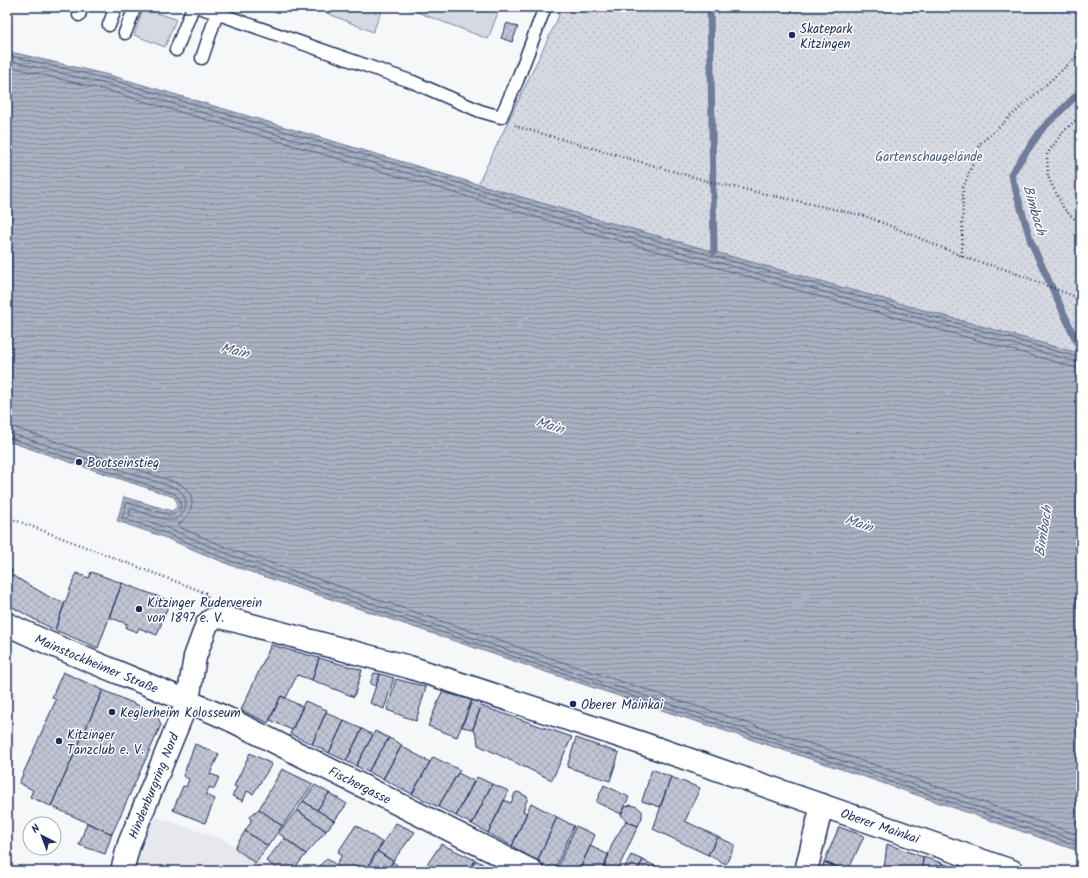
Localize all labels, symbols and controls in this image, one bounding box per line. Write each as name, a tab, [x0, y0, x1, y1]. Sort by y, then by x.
place label: Skatepark Kitzingen	[800, 19, 854, 55]
marker: Skatepark Kitzingen	[787, 30, 797, 40]
park label: Gartenschaugelände	[875, 147, 983, 168]
water label: Bimbach	[1016, 183, 1052, 239]
water label: Main	[218, 337, 253, 365]
water label: Main	[533, 411, 568, 441]
place label: Bootseinstieg	[87, 453, 159, 474]
marker: Bootseinstieg	[74, 457, 84, 467]
water label: Bimbach	[1029, 503, 1059, 558]
water label: Main	[842, 509, 877, 539]
place label: Kitzinger Ruderverein von 1897 e. V.	[147, 593, 262, 629]
marker: Kitzinger Ruderverein von 1897 e. V.	[134, 604, 144, 614]
street label: Mainstockheimer Straße	[31, 629, 161, 700]
place label: Oberer Mainkai	[581, 695, 664, 716]
marker: Oberer Mainkai	[568, 699, 578, 709]
place label: Keglerheim Kolosseum	[120, 703, 241, 724]
marker: Keglerheim Kolosseum	[107, 707, 117, 717]
place label: Kitzinger Tanzclub e. V.	[67, 725, 144, 761]
street label: Hindenburgring Nord	[123, 729, 186, 842]
marker: Kitzinger Tanzclub e. V.	[54, 736, 64, 746]
street label: Fischergasse	[324, 761, 394, 811]
street label: Oberer Mainkai	[837, 804, 923, 851]
north arrow	[22, 816, 62, 856]
text: N	[27, 820, 45, 838]

